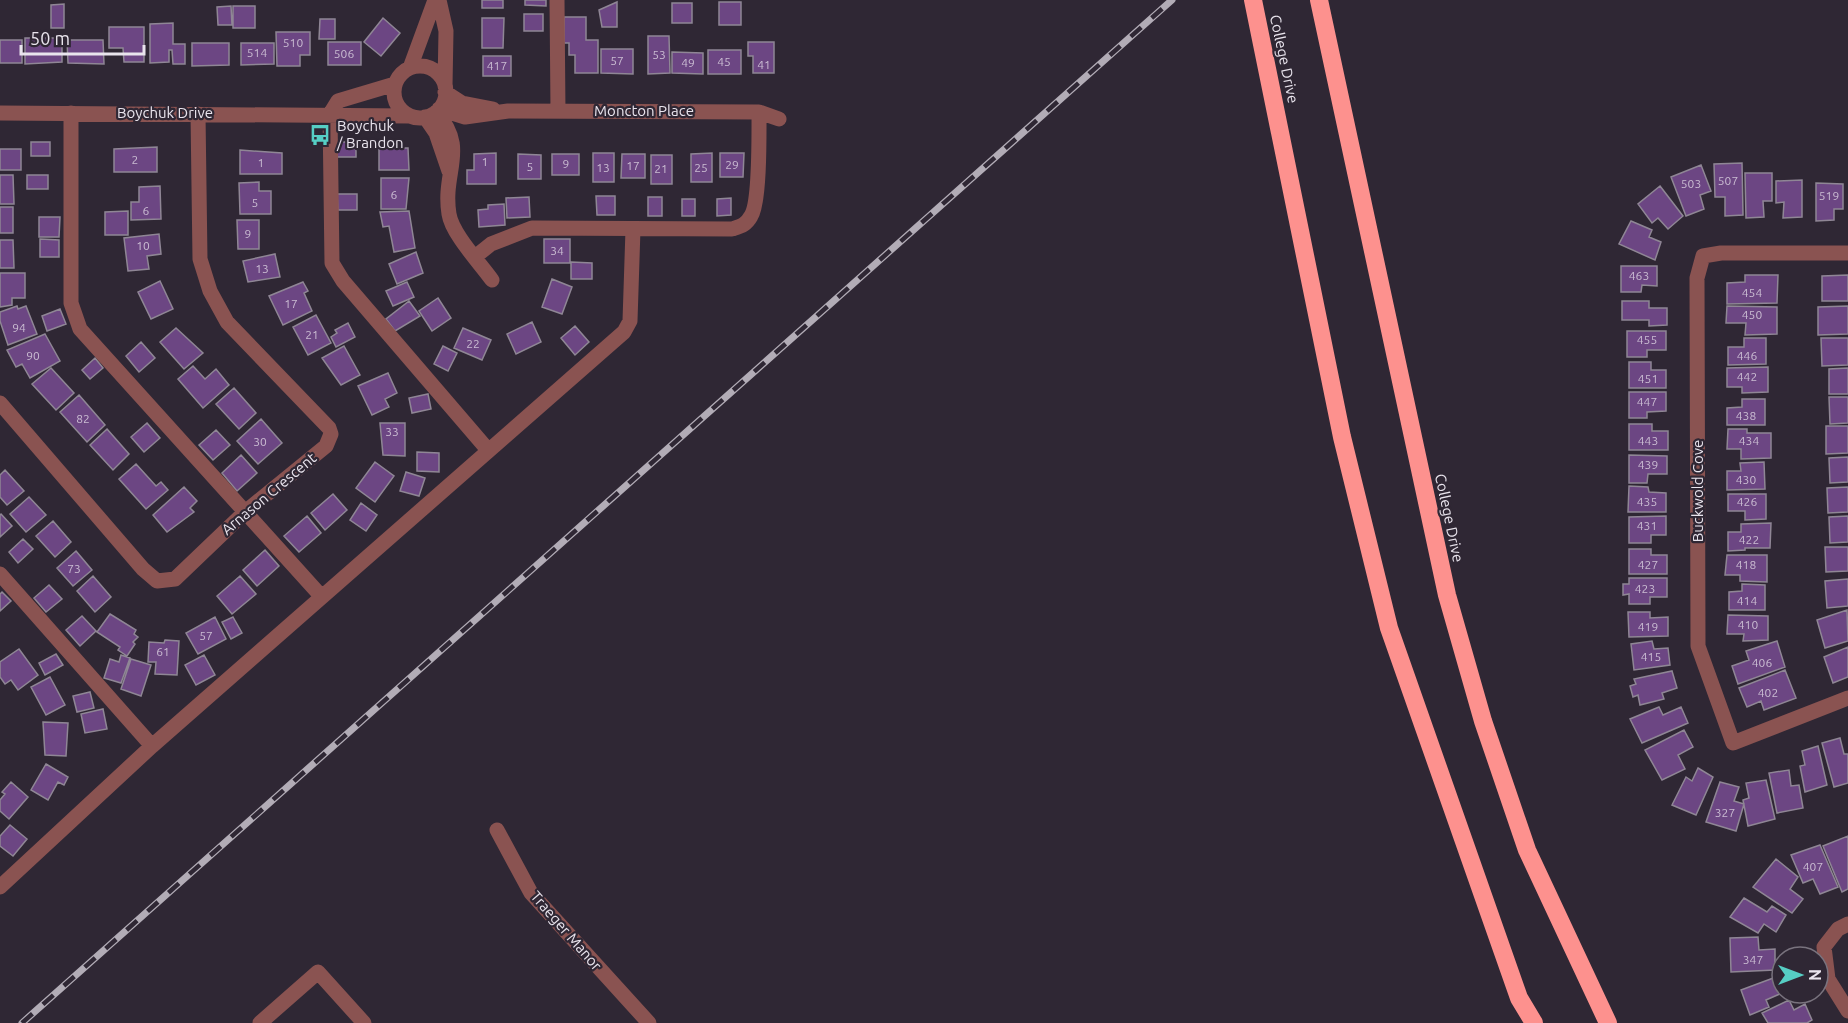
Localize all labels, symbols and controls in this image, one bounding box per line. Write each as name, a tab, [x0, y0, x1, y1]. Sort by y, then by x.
street label: College Drive	[1267, 13, 1302, 105]
scale bar	[21, 18, 144, 56]
text: 50 m	[30, 28, 70, 48]
house number: 510	[283, 36, 303, 49]
house number: 514	[247, 46, 267, 59]
house number: 506	[334, 47, 354, 60]
house number: 53	[652, 48, 666, 61]
house number: 57	[610, 54, 624, 67]
house number: 45	[717, 55, 731, 68]
house number: 49	[681, 56, 695, 69]
house number: 41	[757, 58, 771, 71]
house number: 417	[487, 59, 507, 72]
street label: Moncton Place	[594, 102, 694, 119]
street label: Boychuk Drive	[117, 104, 213, 121]
place label: Boychuk / Brandon	[336, 117, 404, 151]
bus stop icon: Boychuk / Brandon	[308, 123, 332, 147]
house number: 2	[132, 153, 138, 166]
house number: 1	[482, 155, 488, 168]
house number: 1	[258, 156, 264, 169]
house number: 9	[563, 157, 569, 170]
house number: 29	[725, 158, 739, 171]
house number: 17	[626, 159, 640, 172]
house number: 5	[527, 160, 533, 173]
house number: 13	[596, 161, 610, 174]
house number: 25	[694, 161, 708, 174]
house number: 21	[654, 162, 668, 175]
house number: 507	[1718, 174, 1738, 187]
house number: 503	[1681, 177, 1701, 190]
house number: 6	[391, 188, 398, 201]
house number: 519	[1819, 189, 1839, 202]
house number: 5	[252, 196, 258, 209]
house number: 6	[143, 204, 150, 217]
house number: 9	[245, 227, 251, 240]
house number: 10	[136, 239, 150, 252]
house number: 34	[550, 244, 564, 257]
house number: 13	[255, 262, 269, 275]
house number: 463	[1629, 269, 1649, 282]
house number: 454	[1742, 286, 1762, 299]
house number: 17	[284, 297, 298, 310]
house number: 450	[1742, 308, 1762, 321]
house number: 94	[12, 321, 26, 334]
house number: 21	[305, 328, 319, 341]
house number: 455	[1637, 333, 1657, 346]
house number: 22	[466, 337, 480, 350]
house number: 90	[26, 349, 40, 362]
house number: 446	[1737, 349, 1757, 362]
house number: 442	[1737, 370, 1757, 383]
house number: 451	[1638, 372, 1658, 385]
house number: 447	[1637, 395, 1657, 408]
house number: 438	[1736, 409, 1756, 422]
house number: 82	[76, 412, 90, 425]
house number: 33	[385, 425, 399, 438]
house number: 443	[1638, 434, 1658, 447]
house number: 434	[1739, 434, 1759, 447]
house number: 30	[253, 435, 267, 448]
street label: Buckwold Cove	[1689, 440, 1706, 542]
street label: Arnason Crescent	[218, 449, 320, 538]
house number: 439	[1638, 458, 1658, 471]
street label: College Drive	[1432, 472, 1467, 564]
house number: 430	[1736, 473, 1756, 486]
house number: 435	[1637, 495, 1657, 508]
house number: 426	[1737, 495, 1757, 508]
house number: 431	[1637, 519, 1657, 532]
house number: 422	[1739, 533, 1759, 546]
house number: 427	[1638, 558, 1658, 571]
house number: 418	[1736, 558, 1756, 571]
house number: 73	[67, 562, 81, 575]
house number: 423	[1635, 582, 1655, 595]
house number: 414	[1737, 594, 1757, 607]
house number: 410	[1738, 618, 1758, 631]
house number: 419	[1638, 620, 1658, 633]
house number: 57	[199, 629, 213, 642]
house number: 61	[156, 645, 170, 658]
house number: 415	[1641, 650, 1661, 663]
house number: 406	[1752, 656, 1772, 669]
house number: 402	[1758, 686, 1778, 699]
house number: 327	[1715, 806, 1735, 819]
house number: 407	[1803, 860, 1823, 873]
street label: Traeger Manor	[527, 888, 606, 974]
north arrow	[1770, 945, 1830, 1005]
house number: 347	[1743, 953, 1763, 966]
text: N	[1806, 969, 1824, 981]

